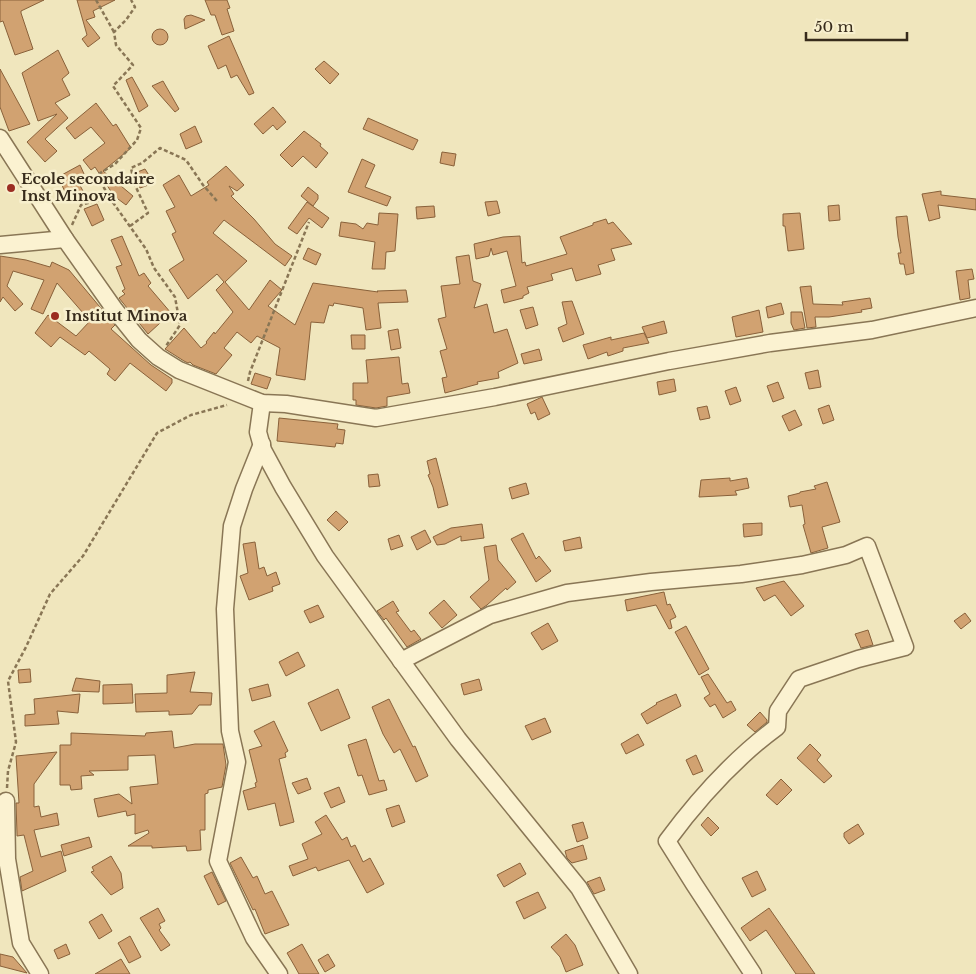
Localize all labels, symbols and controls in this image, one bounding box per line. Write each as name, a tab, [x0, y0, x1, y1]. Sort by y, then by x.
scale bar	[806, 10, 907, 42]
text: 50 m	[814, 17, 854, 36]
place label: Ecole secondaire Inst Minova	[21, 169, 155, 205]
marker: Ecole secondaire Inst Minova	[5, 182, 17, 194]
place label: Institut Minova	[65, 306, 188, 325]
marker: Institut Minova	[49, 310, 61, 322]

